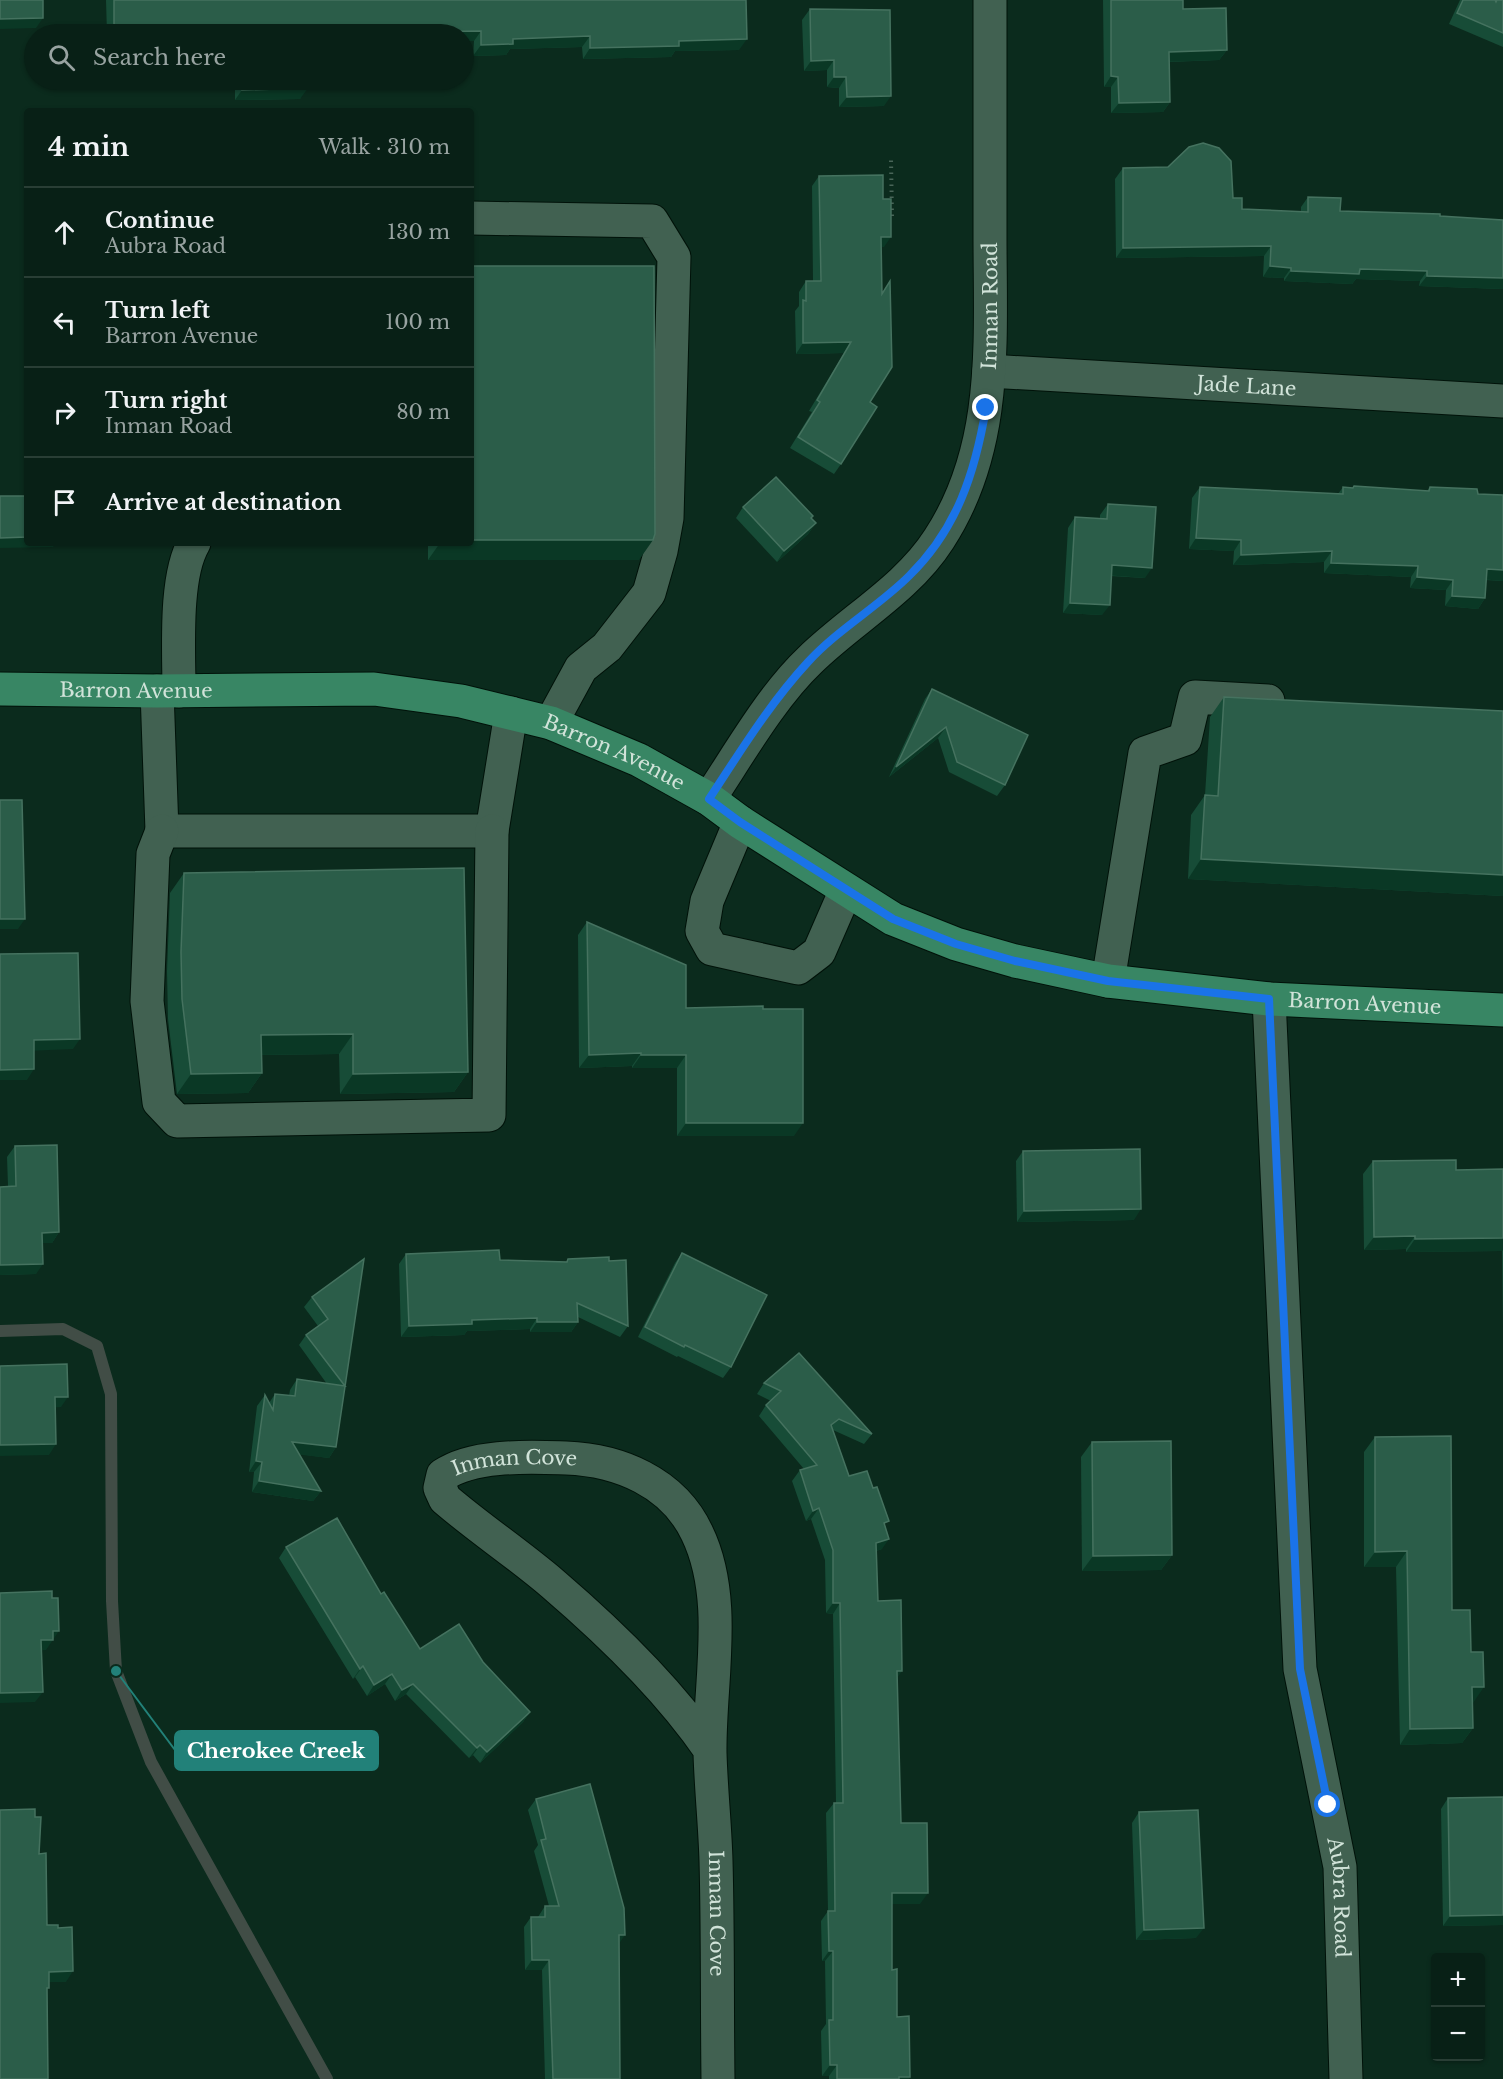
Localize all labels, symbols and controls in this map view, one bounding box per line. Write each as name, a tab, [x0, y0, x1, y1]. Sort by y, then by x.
search box	[24, 24, 474, 90]
icon: search	[45, 41, 78, 74]
text: Search here	[93, 44, 226, 71]
text: 4 min	[48, 131, 129, 163]
text: Walk · 310 m	[319, 135, 450, 159]
text: Continue	[105, 207, 214, 234]
icon: ahead	[48, 216, 81, 249]
text: 130 m	[387, 220, 450, 244]
text: Aubra Road	[105, 234, 226, 258]
street label: Inman Road	[977, 242, 1002, 370]
text: Turn left	[105, 297, 210, 324]
icon: left	[48, 306, 81, 339]
text: 100 m	[385, 310, 450, 334]
text: Barron Avenue	[105, 324, 258, 348]
street label: Jade Lane	[1193, 371, 1297, 401]
text: Turn right	[105, 387, 227, 414]
route end	[972, 394, 998, 420]
icon: right	[48, 396, 81, 429]
text: 80 m	[396, 400, 450, 424]
text: Inman Road	[105, 414, 232, 438]
icon: arrive	[48, 486, 81, 519]
text: Arrive at destination	[105, 489, 342, 516]
street label: Barron Avenue	[59, 678, 213, 703]
street label: Barron Avenue	[540, 709, 689, 795]
street label: Barron Avenue	[1288, 988, 1442, 1019]
street label: Inman Cove	[448, 1445, 578, 1481]
callout: Cherokee Creek	[175, 1731, 378, 1770]
text: Cherokee Creek	[187, 1738, 366, 1764]
route start	[1314, 1791, 1340, 1817]
street label: Aubra Road	[1322, 1834, 1355, 1958]
street label: Inman Cove	[704, 1850, 729, 1977]
map controls	[1431, 1953, 1485, 2061]
button: +	[1431, 1953, 1485, 2007]
button: −	[1431, 2007, 1485, 2061]

